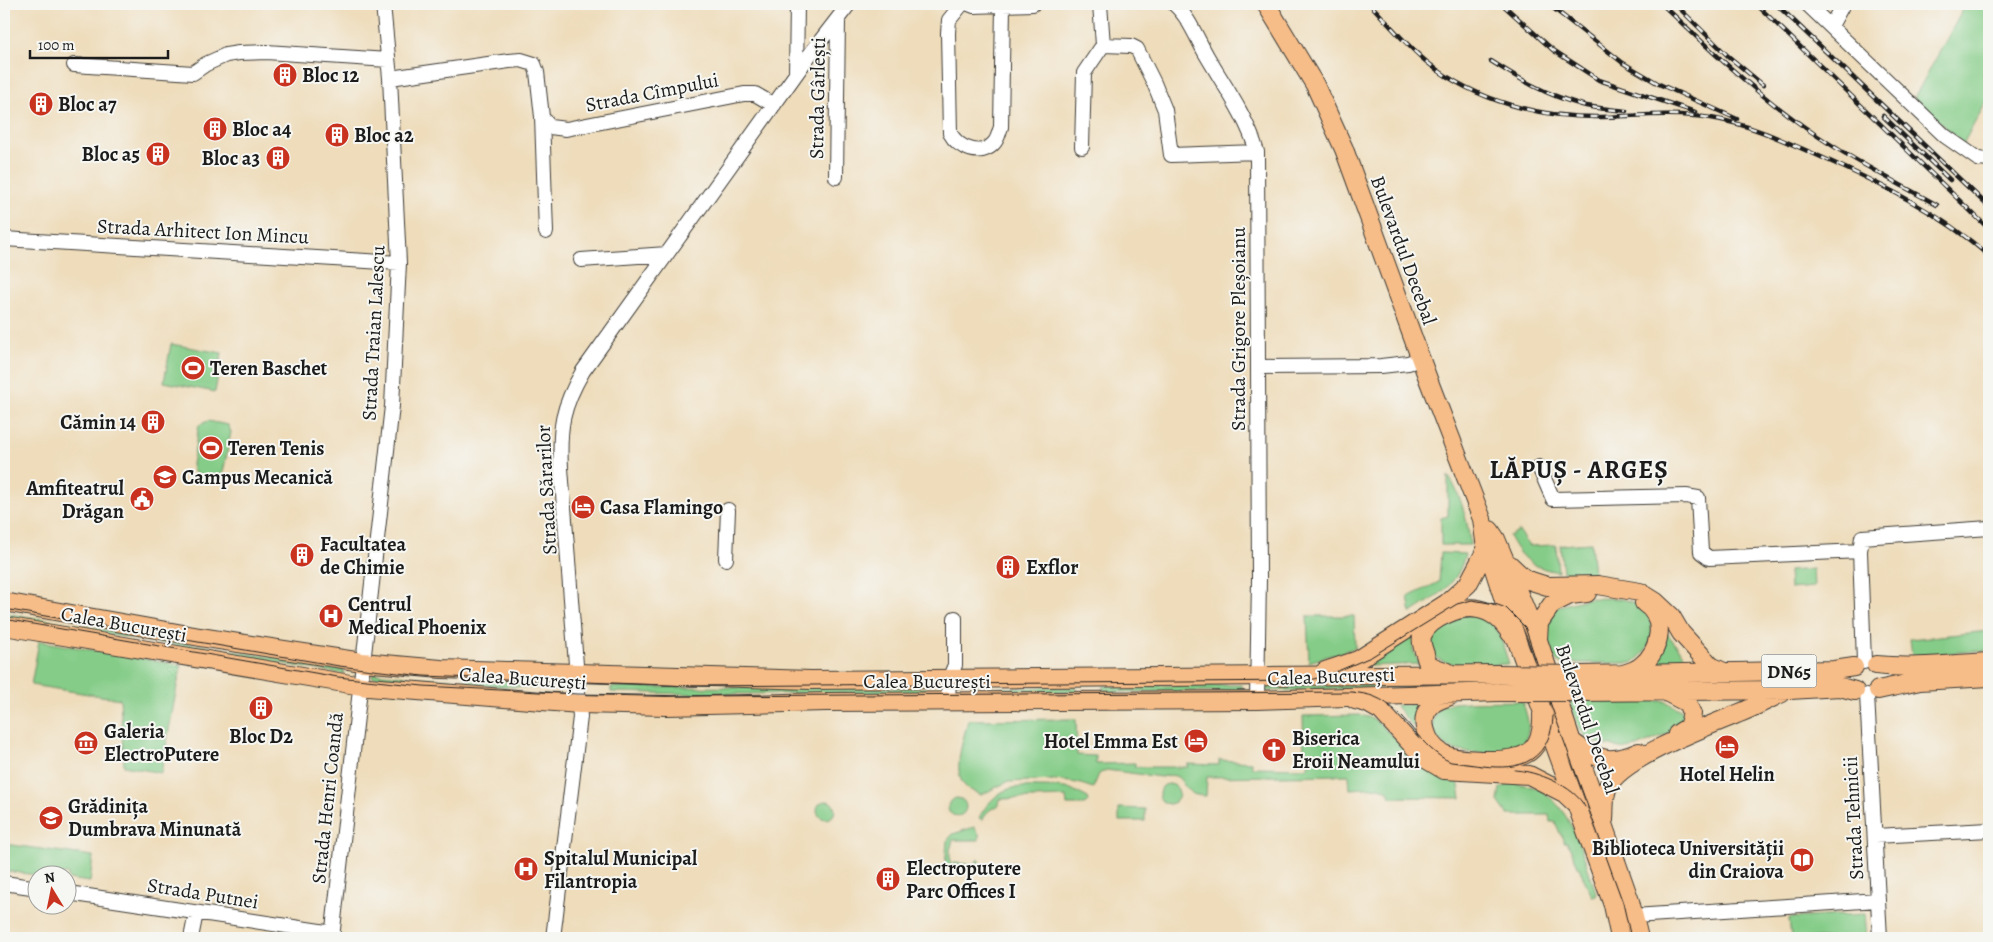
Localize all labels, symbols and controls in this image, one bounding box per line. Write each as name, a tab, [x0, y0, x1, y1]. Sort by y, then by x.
scale bar	[30, 28, 168, 60]
text: 100 m	[38, 35, 75, 55]
street label: Strada Gârlești	[803, 37, 832, 159]
building icon: Bloc 12	[272, 62, 298, 88]
place label: Bloc 12	[302, 62, 359, 89]
street label: Strada Cîmpului	[583, 66, 721, 119]
building icon: Bloc a7	[28, 91, 54, 117]
place label: Bloc a7	[58, 91, 117, 118]
building icon: Bloc a4	[202, 116, 228, 142]
place label: Bloc a4	[232, 116, 292, 143]
building icon: Bloc a2	[324, 122, 350, 148]
place label: Bloc a2	[354, 122, 414, 149]
place label: Bloc a5	[82, 141, 140, 168]
building icon: Bloc a5	[145, 141, 171, 167]
place label: Bloc a3	[202, 145, 260, 172]
building icon: Bloc a3	[265, 145, 291, 171]
street label: Bulevardul Decebal	[1364, 172, 1443, 329]
street label: Strada Arhitect Ion Mincu	[96, 212, 310, 251]
street label: Strada Grigore Pleșoianu	[1225, 227, 1252, 431]
street label: Strada Traian Lalescu	[355, 244, 392, 421]
sports icon: Teren Baschet	[180, 355, 206, 381]
place label: Teren Baschet	[210, 355, 328, 382]
place label: Cămin 14	[60, 409, 137, 436]
building icon: Cămin 14	[140, 409, 166, 435]
street label: Strada Sărarilor	[530, 424, 563, 556]
sports icon: Teren Tenis	[198, 435, 224, 461]
place label: Teren Tenis	[228, 435, 325, 462]
district label: LĂPUȘ - ARGEȘ	[1489, 453, 1669, 487]
school or university icon: Campus Mecanică	[152, 464, 178, 490]
place label: Campus Mecanică	[182, 464, 333, 491]
place label: Amfiteatrul Drăgan	[25, 475, 125, 525]
public building icon: Amfiteatrul Drăgan	[129, 486, 155, 512]
hotel icon: Casa Flamingo	[570, 494, 596, 520]
place label: Casa Flamingo	[600, 494, 723, 521]
place label: Facultatea de Chimie	[320, 531, 406, 581]
building icon: Facultatea de Chimie	[289, 542, 315, 568]
building icon: Exflor	[995, 554, 1021, 580]
place label: Exflor	[1026, 554, 1078, 581]
place label: Centrul Medical Phoenix	[348, 591, 486, 641]
street label: Calea București	[59, 600, 189, 649]
hospital icon: Centrul Medical Phoenix	[318, 603, 344, 629]
street label: Bulevardul Decebal	[1549, 641, 1626, 798]
road number: DN65	[1762, 654, 1816, 688]
street label: Calea București	[458, 661, 588, 696]
street label: Calea București	[1267, 661, 1395, 692]
street label: Calea București	[863, 668, 991, 695]
building icon: Bloc D2	[248, 695, 274, 721]
street label: Strada Henri Coandă	[305, 710, 350, 885]
place label: Galeria ElectroPutere	[104, 718, 219, 768]
place label: Bloc D2	[229, 723, 293, 750]
place label: Biserica Eroii Neamului	[1292, 725, 1420, 775]
place label: Hotel Emma Est	[1044, 728, 1178, 755]
hotel icon: Hotel Emma Est	[1183, 728, 1209, 754]
museum icon: Galeria ElectroPutere	[73, 730, 99, 756]
hotel icon: Hotel Helin	[1714, 734, 1740, 760]
church icon: Biserica Eroii Neamului	[1261, 737, 1287, 763]
street label: Strada Tehnicii	[1837, 755, 1870, 880]
place label: Hotel Helin	[1679, 761, 1775, 788]
place label: Grădinița Dumbrava Minunată	[68, 793, 242, 843]
school or university icon: Grădinița Dumbrava Minunată	[38, 805, 64, 831]
place label: Biblioteca Universității din Craiova	[1592, 835, 1784, 885]
place label: Spitalul Municipal Filantropia	[544, 845, 698, 895]
library icon: Biblioteca Universității din Craiova	[1789, 847, 1815, 873]
place label: Electroputere Parc Offices I	[906, 855, 1021, 905]
hospital icon: Spitalul Municipal Filantropia	[513, 856, 539, 882]
north arrow	[28, 864, 78, 914]
building icon: Electroputere Parc Offices I	[875, 866, 901, 892]
text: N	[43, 867, 57, 888]
street label: Strada Putnei	[145, 871, 260, 916]

